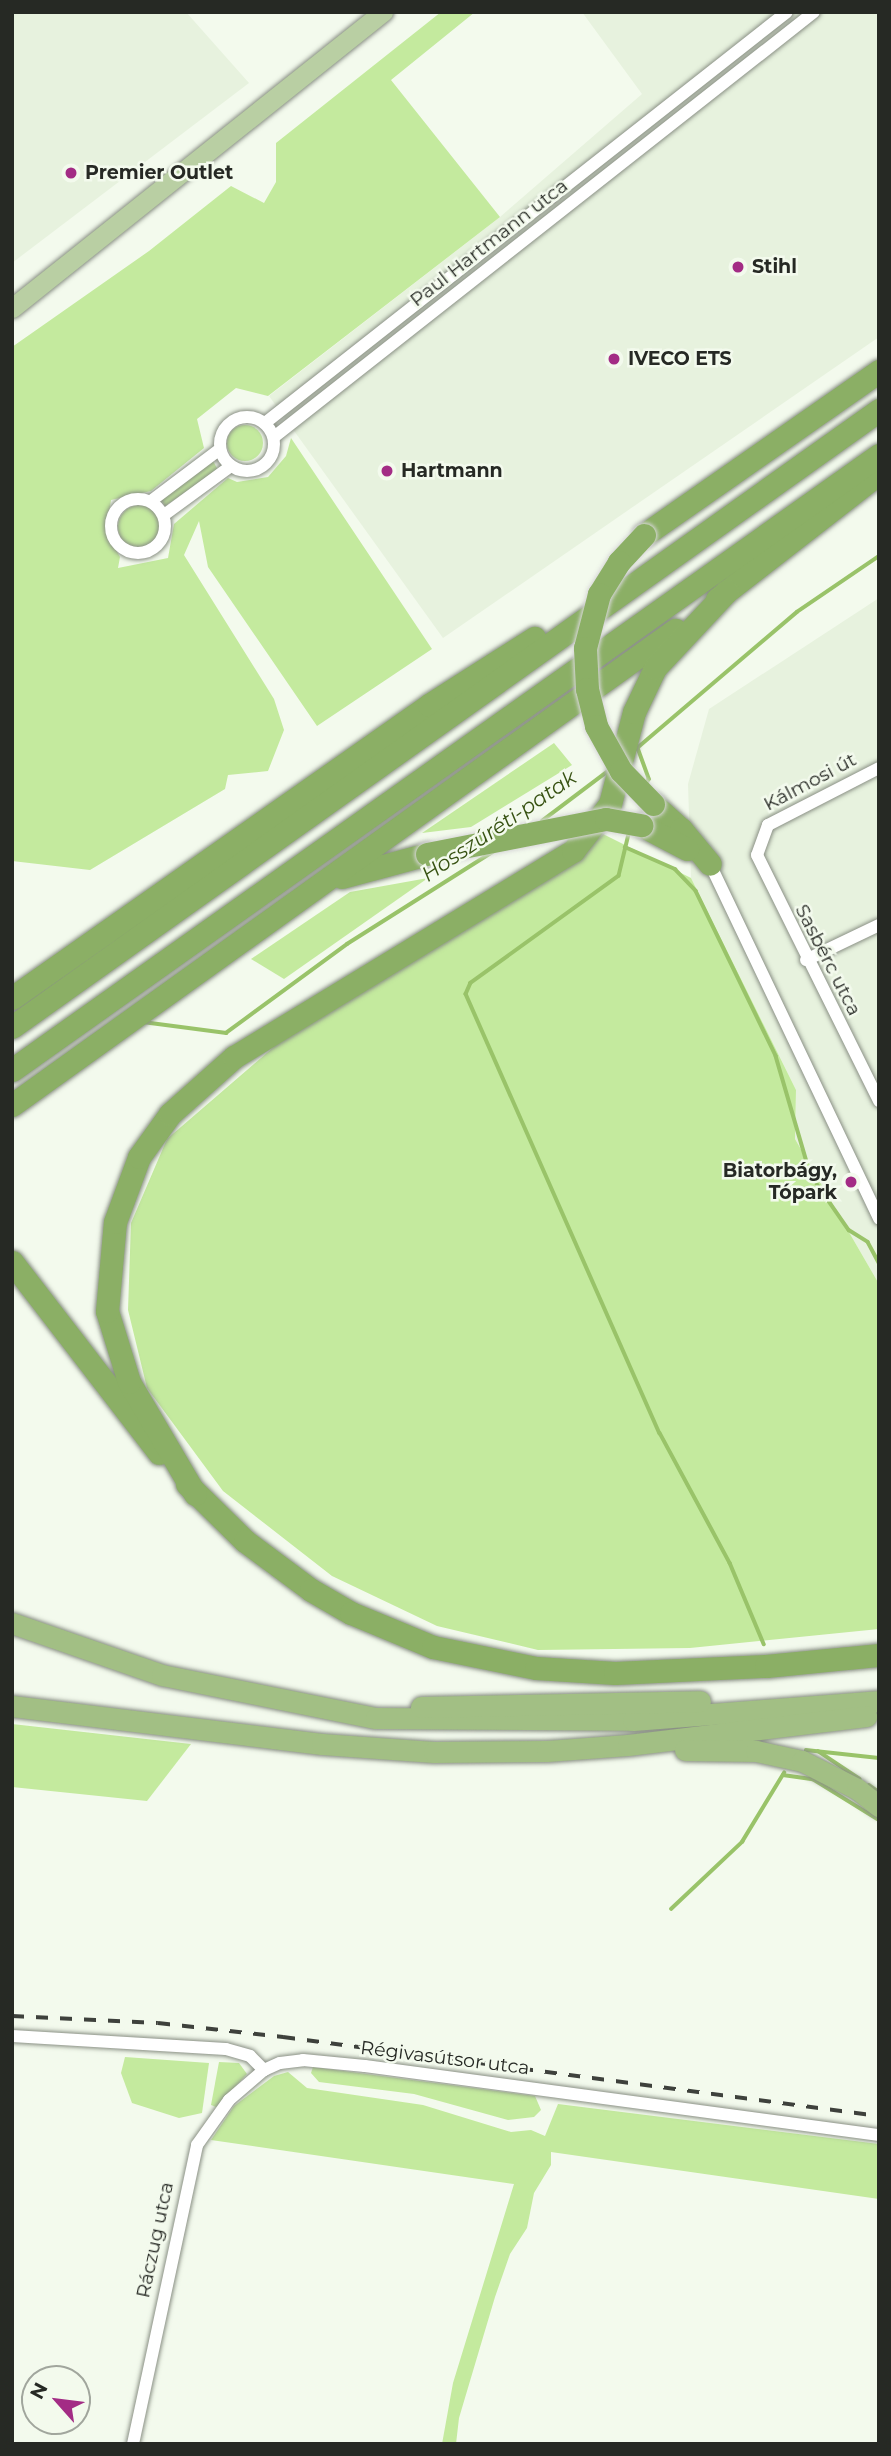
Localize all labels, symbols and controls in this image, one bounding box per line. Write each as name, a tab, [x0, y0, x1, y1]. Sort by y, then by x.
place label: Premier Outlet	[85, 162, 233, 184]
marker: Premier Outlet	[63, 165, 79, 181]
street label: Paul Hartmann utca	[406, 174, 572, 312]
place label: Stihl	[752, 256, 797, 278]
marker: Stihl	[730, 259, 746, 275]
place label: IVECO ETS	[628, 348, 732, 370]
marker: IVECO ETS	[606, 351, 622, 367]
place label: Hartmann	[401, 460, 503, 482]
marker: Hartmann	[379, 463, 395, 479]
street label: Kálmosi út	[760, 748, 860, 816]
water label: Hosszúréti-patak	[417, 765, 581, 887]
street label: Sasbérc utca	[790, 901, 866, 1019]
place label: Biatorbágy, Tópark	[723, 1160, 837, 1204]
marker: Biatorbágy, Tópark	[843, 1174, 859, 1190]
street label: Régivasútsor utca	[359, 2036, 531, 2080]
street label: Ráczug utca	[132, 2180, 178, 2300]
north arrow	[21, 2365, 91, 2435]
text: N	[25, 2379, 53, 2403]

